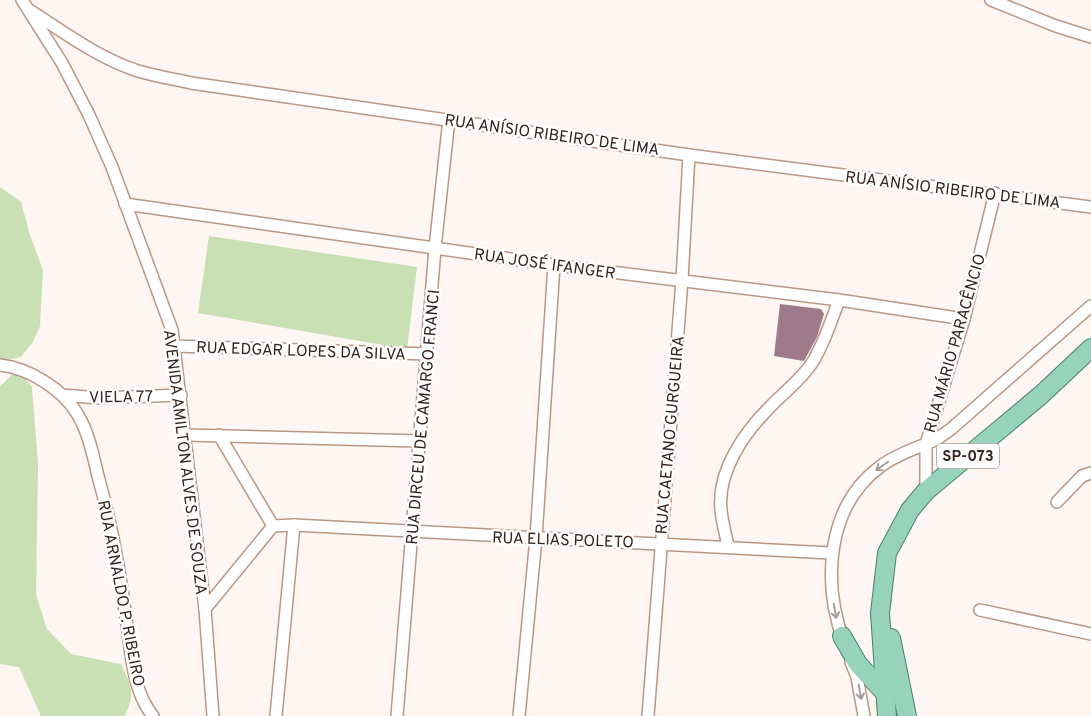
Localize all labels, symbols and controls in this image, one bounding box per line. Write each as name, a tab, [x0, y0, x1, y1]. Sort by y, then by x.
street label: RUA ANÍSIO RIBEIRO DE LIMA	[443, 109, 661, 161]
street label: RUA ANÍSIO RIBEIRO DE LIMA	[844, 166, 1062, 214]
street label: RUA JOSÉ IFANGER	[473, 243, 617, 285]
street label: RUA MÁRIO PARACÊNCIO	[919, 251, 991, 435]
street label: RUA DIRCEU DE CAMARGO FRANCI	[403, 289, 445, 545]
street label: AVENIDA AMILTON ALVES DE SOUZA	[158, 328, 210, 596]
street label: RUA CAETANO GURGUEIRA	[652, 335, 690, 535]
street label: RUA EDGAR LOPES DA SILVA	[196, 338, 406, 366]
street label: VIELA 77	[89, 387, 153, 409]
road number: SP-073	[937, 444, 999, 468]
one-way arrow	[876, 461, 890, 471]
street label: RUA ARNALDO P. RIBEIRO	[92, 499, 148, 688]
street label: RUA ELIAS POLETO	[492, 529, 634, 553]
one-way arrow	[831, 603, 841, 619]
one-way arrow	[856, 684, 865, 700]

